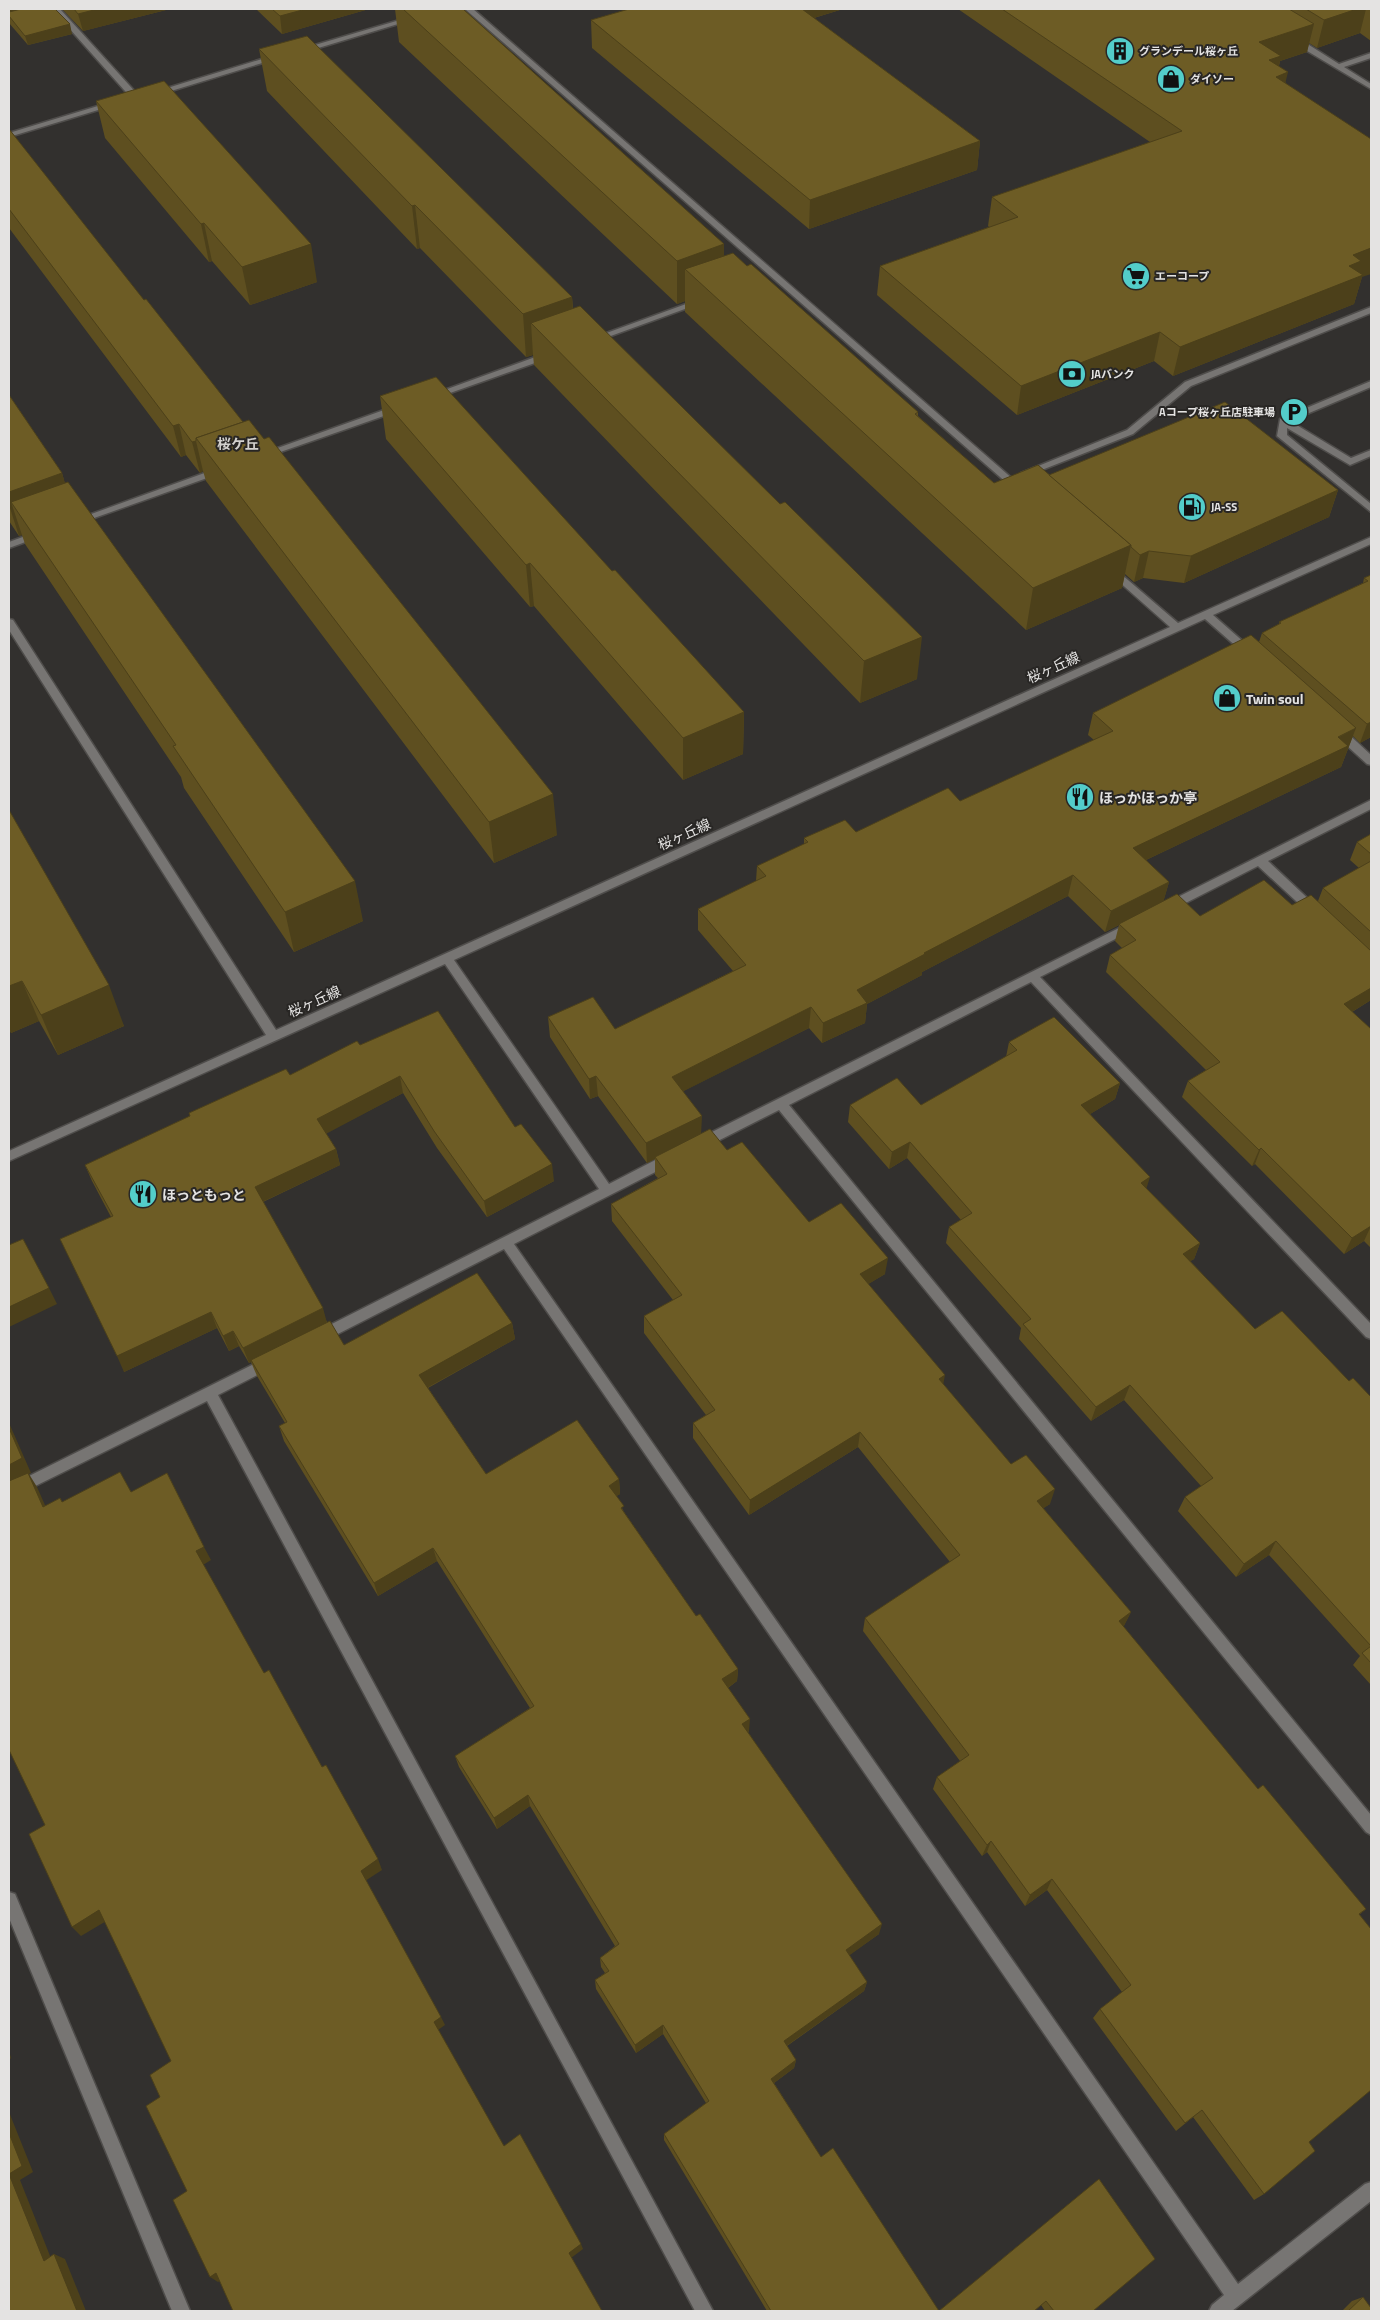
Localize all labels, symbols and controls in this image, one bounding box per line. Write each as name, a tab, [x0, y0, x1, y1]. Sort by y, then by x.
building icon: グランデール桜ヶ丘	[1105, 36, 1135, 66]
place label: グランデール桜ヶ丘	[1139, 43, 1238, 59]
shop icon: ダイソー	[1156, 64, 1186, 94]
place label: ダイソー	[1190, 71, 1234, 87]
supermarket icon: エーコープ	[1121, 261, 1151, 291]
place label: エーコープ	[1155, 268, 1209, 284]
bank icon: JAバンク	[1057, 359, 1087, 389]
place label: JAバンク	[1091, 366, 1135, 382]
parking icon: Aコープ桜ヶ丘店駐車場	[1279, 397, 1309, 427]
place label: Aコープ桜ヶ丘店駐車場	[1159, 404, 1275, 420]
district label: 桜ケ丘	[217, 433, 259, 454]
fuel station icon: JA-SS	[1177, 492, 1207, 522]
place label: JA-SS	[1211, 499, 1237, 515]
street label: 桜ヶ丘線	[1023, 646, 1083, 688]
shop icon: Twin soul	[1212, 683, 1242, 713]
place label: Twin soul	[1246, 688, 1303, 709]
restaurant icon: ほっかほっか亭	[1065, 782, 1095, 812]
place label: ほっかほっか亭	[1099, 787, 1197, 808]
street label: 桜ヶ丘線	[654, 813, 714, 855]
street label: 桜ヶ丘線	[284, 980, 344, 1022]
restaurant icon: ほっともっと	[128, 1179, 158, 1209]
place label: ほっともっと	[162, 1184, 246, 1205]

